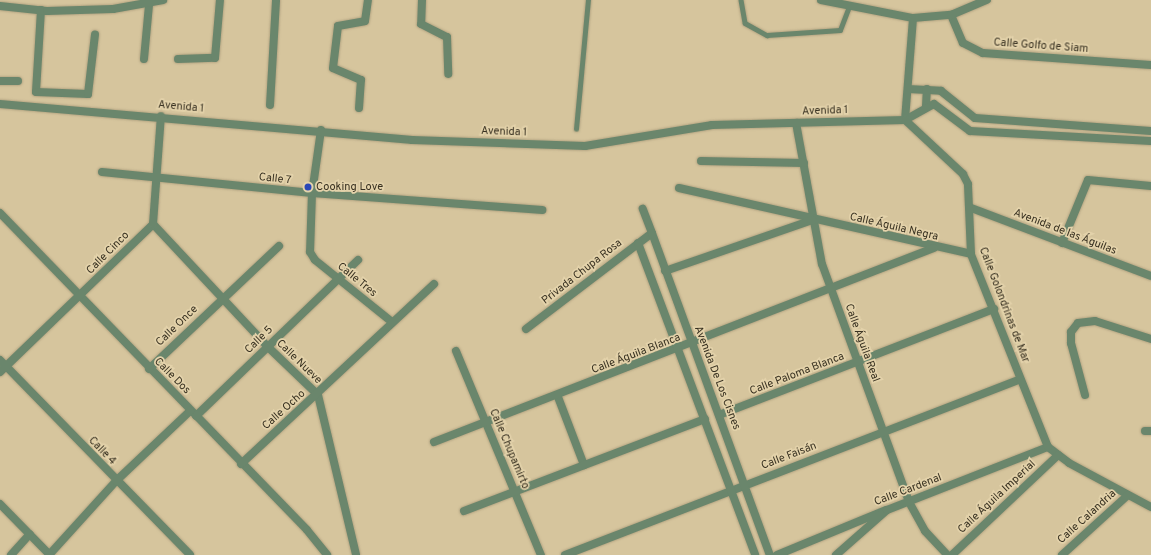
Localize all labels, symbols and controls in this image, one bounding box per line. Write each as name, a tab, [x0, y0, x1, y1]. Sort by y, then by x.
street label: Calle Golfo de Siam	[993, 36, 1089, 56]
street label: Avenida 1	[157, 98, 205, 116]
street label: Avenida 1	[802, 104, 848, 118]
street label: Avenida 1	[481, 125, 527, 139]
street label: Calle 7	[258, 171, 292, 187]
place label: Cooking Love	[316, 180, 383, 194]
marker: Cooking Love	[303, 182, 313, 192]
street label: Avenida de las Águilas	[1012, 206, 1118, 258]
street label: Calle Águila Negra	[848, 210, 940, 244]
street label: Calle Cinco	[84, 229, 132, 277]
street label: Privada Chupa Rosa	[539, 237, 625, 307]
street label: Calle Golondrinas de Mar	[976, 245, 1032, 365]
street label: Calle Tres	[334, 260, 380, 300]
street label: Calle Águila Real	[842, 302, 882, 384]
street label: Calle Once	[153, 303, 201, 349]
street label: Calle 5	[242, 323, 276, 357]
street label: Avenida De Los Cisnes	[691, 324, 743, 432]
street label: Calle Águila Blanca	[590, 331, 682, 377]
street label: Calle Nueve	[273, 337, 325, 387]
street label: Calle Paloma Blanca	[748, 350, 846, 398]
street label: Calle Dos	[151, 355, 193, 397]
street label: Calle Ocho	[260, 387, 308, 433]
street label: Calle Chupamirto	[486, 407, 532, 491]
street label: Calle 4	[85, 434, 119, 468]
street label: Calle Faisán	[759, 439, 819, 473]
street label: Calle Águila Imperial	[955, 458, 1039, 536]
street label: Calle Cardenal	[872, 471, 944, 509]
street label: Calle Calandria	[1055, 487, 1119, 547]

